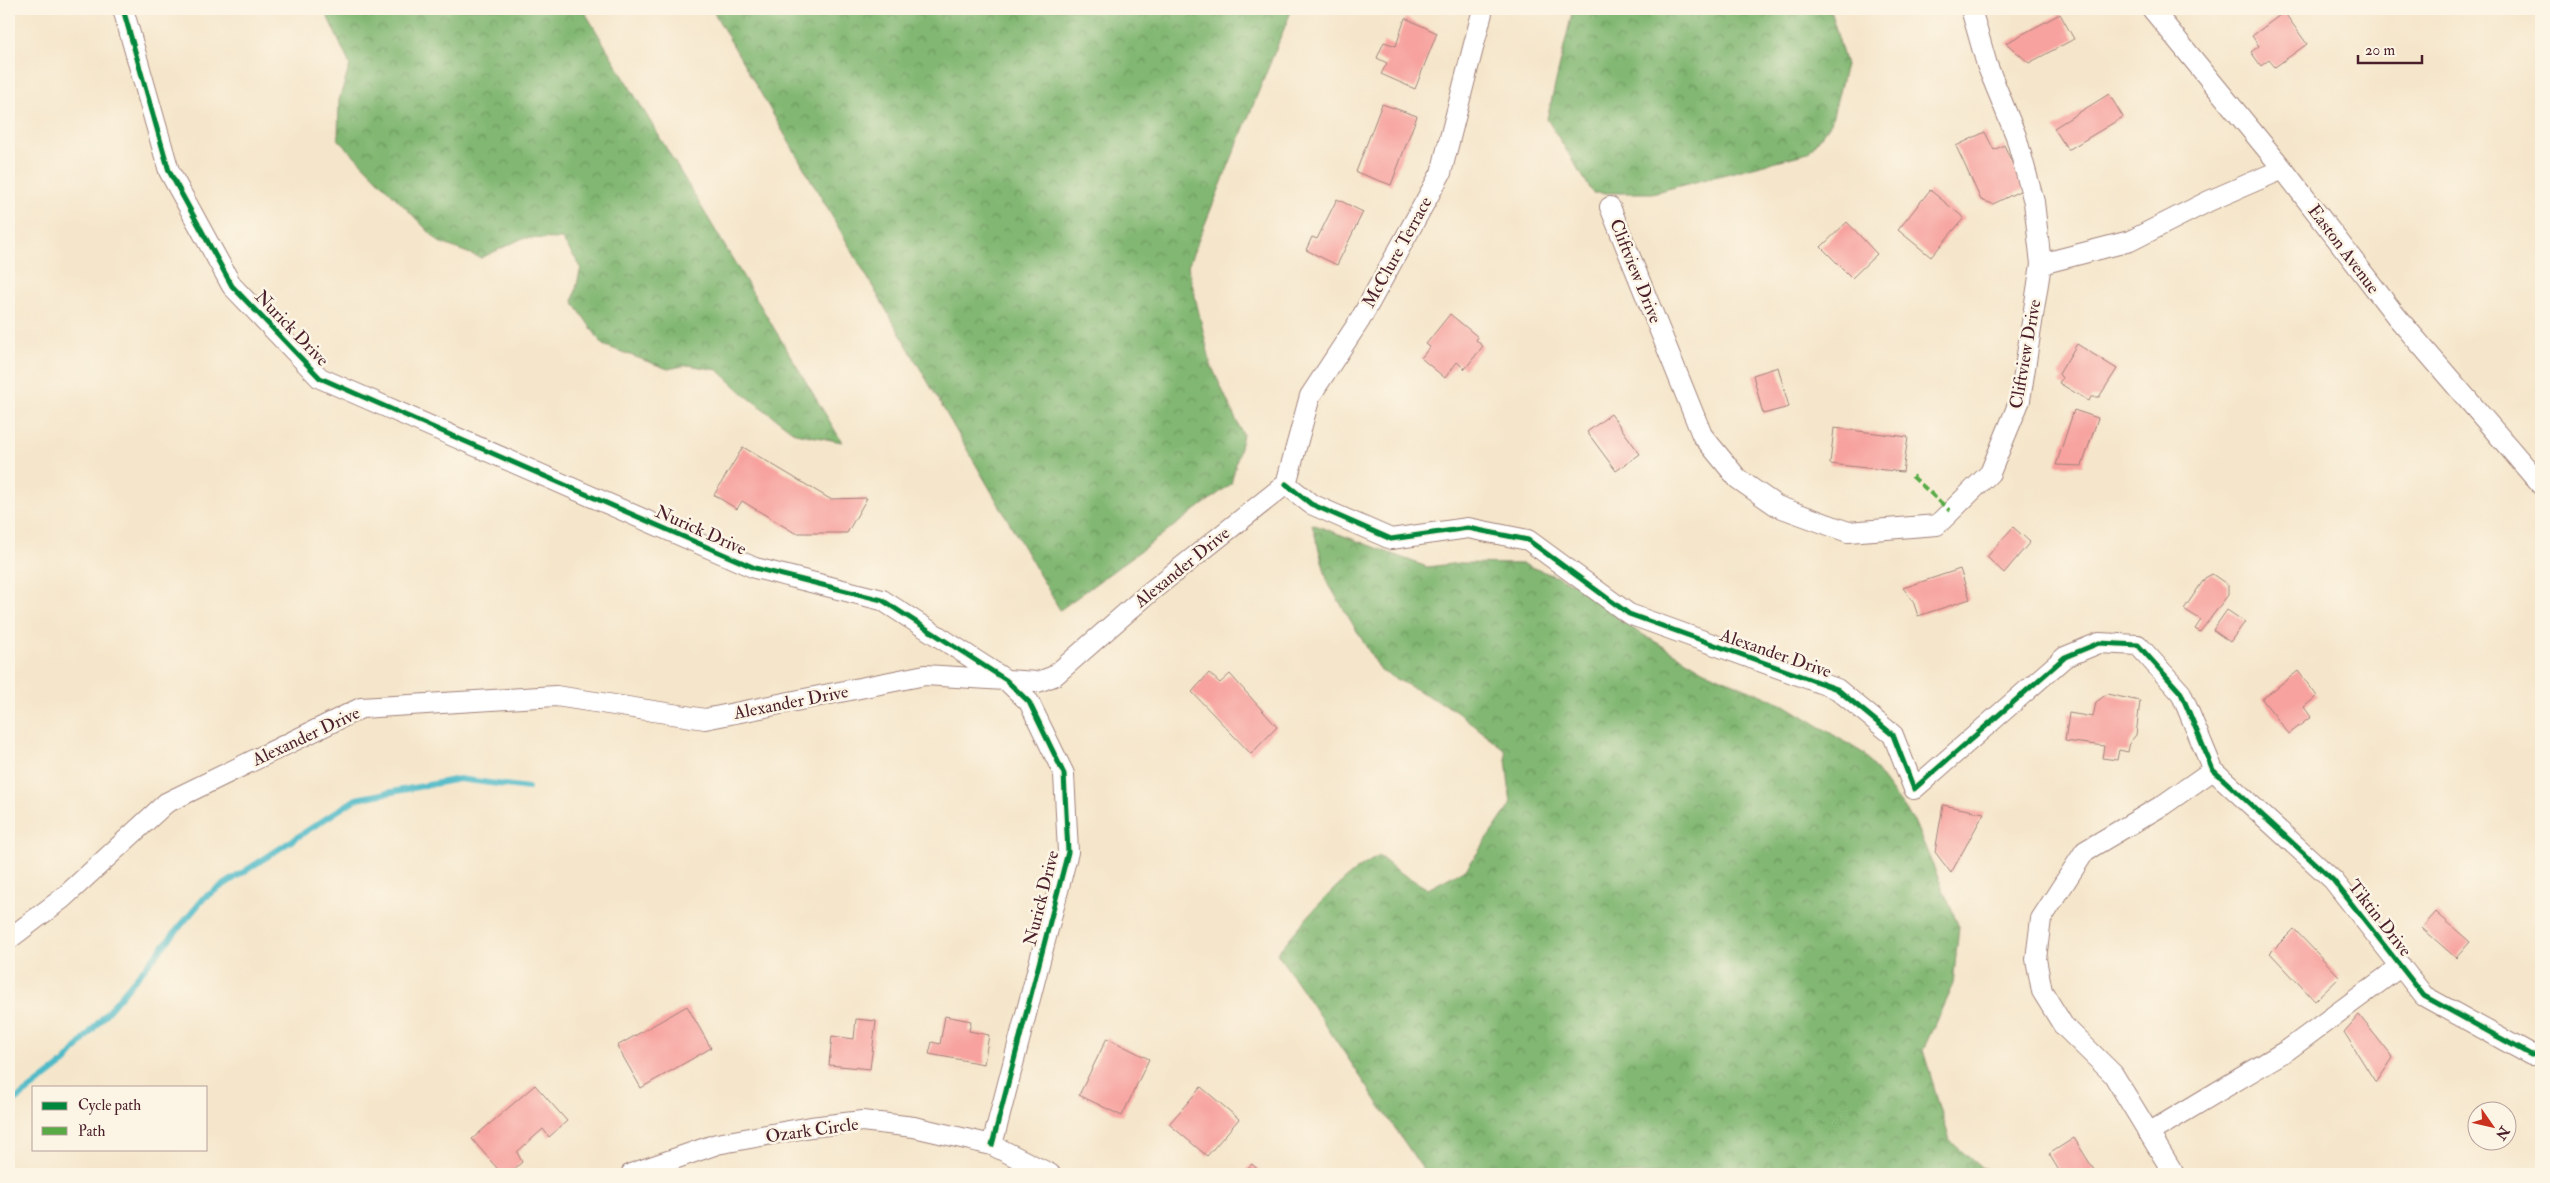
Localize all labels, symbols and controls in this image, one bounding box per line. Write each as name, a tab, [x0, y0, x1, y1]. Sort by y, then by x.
scale bar	[2358, 32, 2421, 64]
text: 20 m	[2365, 41, 2395, 60]
street label: McClure Terrace	[1357, 192, 1438, 312]
street label: Easton Avenue	[2302, 200, 2385, 299]
street label: Cliftview Drive	[1604, 216, 1667, 327]
street label: Nurick Drive	[250, 285, 334, 372]
street label: Cliftview Drive	[2005, 297, 2046, 410]
street label: Nurick Drive	[652, 500, 750, 561]
street label: Alexander Drive	[1129, 522, 1235, 614]
street label: Alexander Drive	[1716, 623, 1835, 683]
street label: Alexander Drive	[731, 680, 851, 725]
street label: Alexander Drive	[248, 701, 364, 772]
street label: Nurick Drive	[1019, 848, 1065, 948]
street label: Tiktin Drive	[2342, 875, 2417, 962]
legend	[32, 1086, 208, 1150]
text: Cycle path	[78, 1096, 141, 1116]
north arrow	[2468, 1100, 2518, 1150]
street label: Ozark Circle	[764, 1113, 860, 1148]
text: Path	[78, 1122, 105, 1141]
text: N	[2492, 1122, 2513, 1143]

